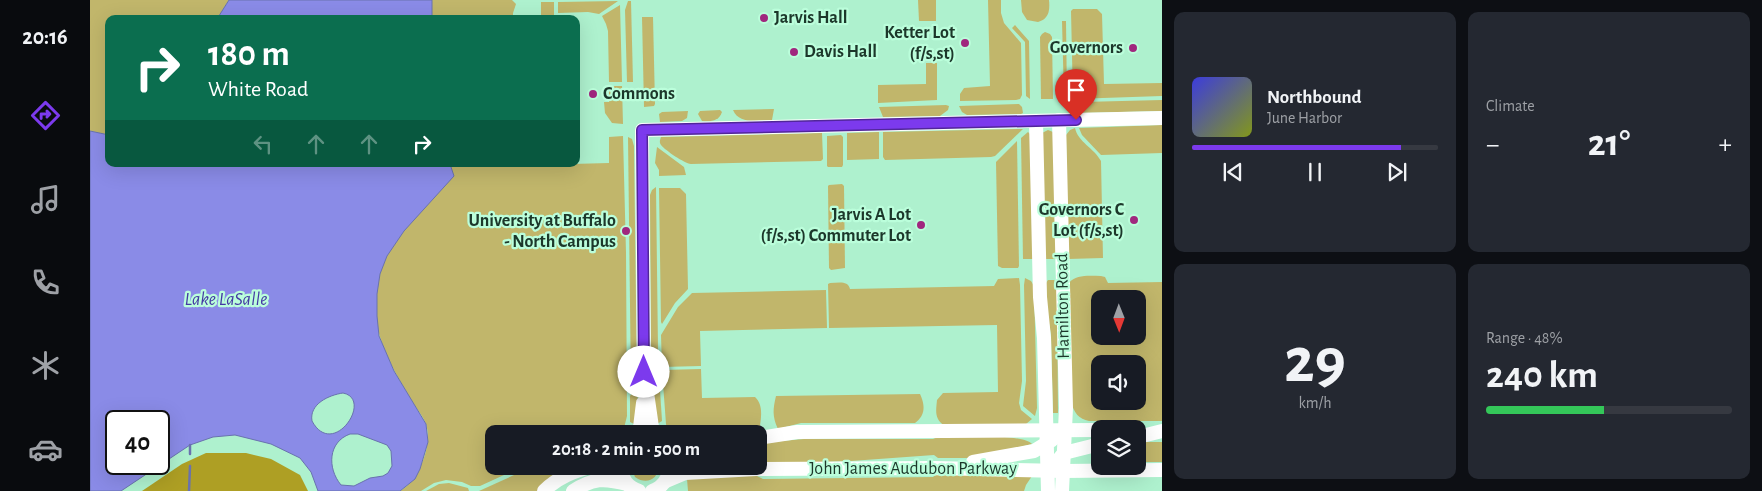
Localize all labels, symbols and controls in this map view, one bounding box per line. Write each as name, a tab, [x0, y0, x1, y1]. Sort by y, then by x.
place label: Jarvis Hall	[774, 9, 847, 27]
marker: Jarvis Hall	[758, 12, 770, 24]
place label: Ketter Lot (f/s,st)	[884, 24, 955, 63]
text: 20:16	[22, 26, 68, 48]
icon: right	[125, 35, 190, 100]
text: 180 m	[208, 37, 290, 72]
marker: Ketter Lot (f/s,st)	[959, 37, 971, 49]
place label: Governors	[1050, 39, 1123, 57]
marker: Governors	[1127, 42, 1139, 54]
place label: Davis Hall	[804, 43, 877, 61]
marker: Davis Hall	[788, 46, 800, 58]
pin	[1055, 69, 1097, 120]
icon: arrive	[1062, 76, 1090, 104]
text: White Road	[208, 78, 308, 100]
place label: Commons	[603, 85, 675, 103]
marker: Commons	[587, 88, 599, 100]
text: Northbound	[1267, 88, 1362, 107]
icon: directions	[28, 98, 63, 133]
text: Climate	[1486, 98, 1535, 114]
text: June Harbor	[1267, 110, 1342, 126]
text: 21°	[1588, 125, 1630, 163]
icon: left	[249, 130, 277, 158]
icon: ahead	[302, 130, 330, 158]
icon: ahead	[355, 130, 383, 158]
icon: right	[408, 130, 436, 158]
text: −	[1486, 131, 1499, 159]
text: +	[1719, 131, 1732, 159]
icon: previous	[1219, 158, 1247, 186]
icon: pause	[1301, 158, 1329, 186]
icon: next	[1383, 158, 1411, 186]
icon: music	[28, 182, 63, 217]
place label: Governors C Lot (f/s,st)	[1039, 201, 1125, 240]
place label: Jarvis A Lot (f/s,st) Commuter Lot	[761, 206, 911, 245]
place label: University at Buffalo - North Campus	[469, 212, 616, 251]
marker: Governors C Lot (f/s,st)	[1128, 214, 1140, 226]
marker: Jarvis A Lot (f/s,st) Commuter Lot	[915, 219, 927, 231]
marker: University at Buffalo - North Campus	[620, 225, 632, 237]
street label: Hamilton Road	[1053, 253, 1073, 359]
icon: phone	[28, 265, 63, 300]
water label: Lake LaSalle	[185, 290, 267, 309]
north arrow	[1091, 290, 1146, 345]
map controls	[1091, 290, 1146, 475]
text: 29	[1284, 329, 1346, 394]
text: Range · 48%	[1486, 330, 1563, 346]
position arrow	[617, 345, 669, 397]
icon: climate	[28, 348, 63, 383]
button: sound	[1091, 355, 1146, 410]
text: 240 km	[1486, 357, 1598, 395]
text: km/h	[1298, 395, 1332, 411]
speed limit sign: 40	[105, 410, 170, 475]
button: layers	[1091, 420, 1146, 475]
icon: car	[28, 432, 63, 467]
text: 20:18 · 2 min · 500 m	[552, 440, 700, 459]
street label: John James Audubon Parkway	[809, 460, 1017, 478]

